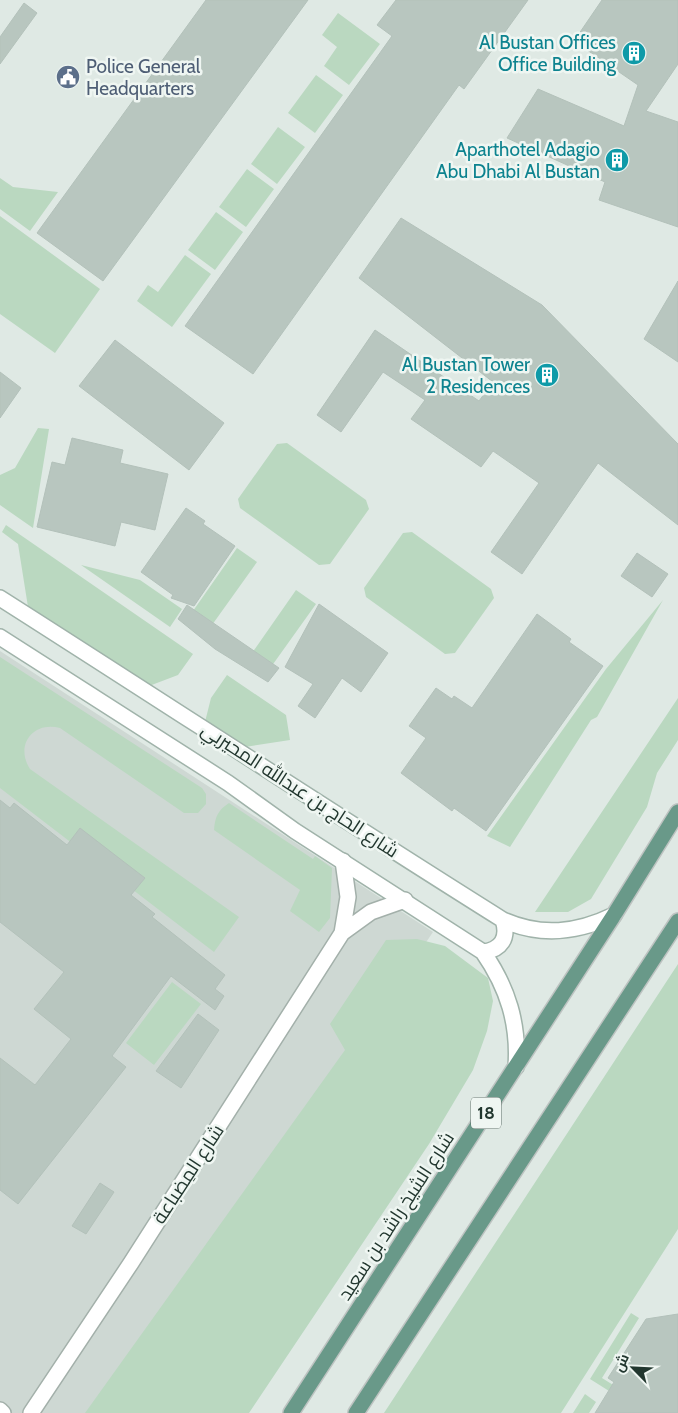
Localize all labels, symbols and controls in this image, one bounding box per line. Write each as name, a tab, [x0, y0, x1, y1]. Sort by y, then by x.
place label: Al Bustan Offices Office Building	[479, 31, 617, 76]
building icon: Al Bustan Offices Office Building	[621, 40, 647, 66]
place label: Police General Headquarters	[86, 55, 201, 100]
public building icon: Police General Headquarters	[55, 64, 81, 90]
place label: Aparthotel Adagio Abu Dhabi Al Bustan	[436, 138, 600, 183]
building icon: Aparthotel Adagio Abu Dhabi Al Bustan	[604, 147, 630, 173]
place label: Al Bustan Tower 2 Residences	[402, 353, 530, 398]
building icon: Al Bustan Tower 2 Residences	[534, 362, 560, 388]
street label: شارع الحاج بن عبدالله المحيربي	[195, 717, 404, 865]
road number: 18	[471, 1098, 501, 1128]
street label: شارع المِضباعة	[147, 1120, 230, 1229]
street label: شارع الشيخ راشد بن سعيد	[333, 1128, 461, 1306]
north arrow	[608, 1343, 658, 1393]
text: ش	[609, 1351, 633, 1375]

